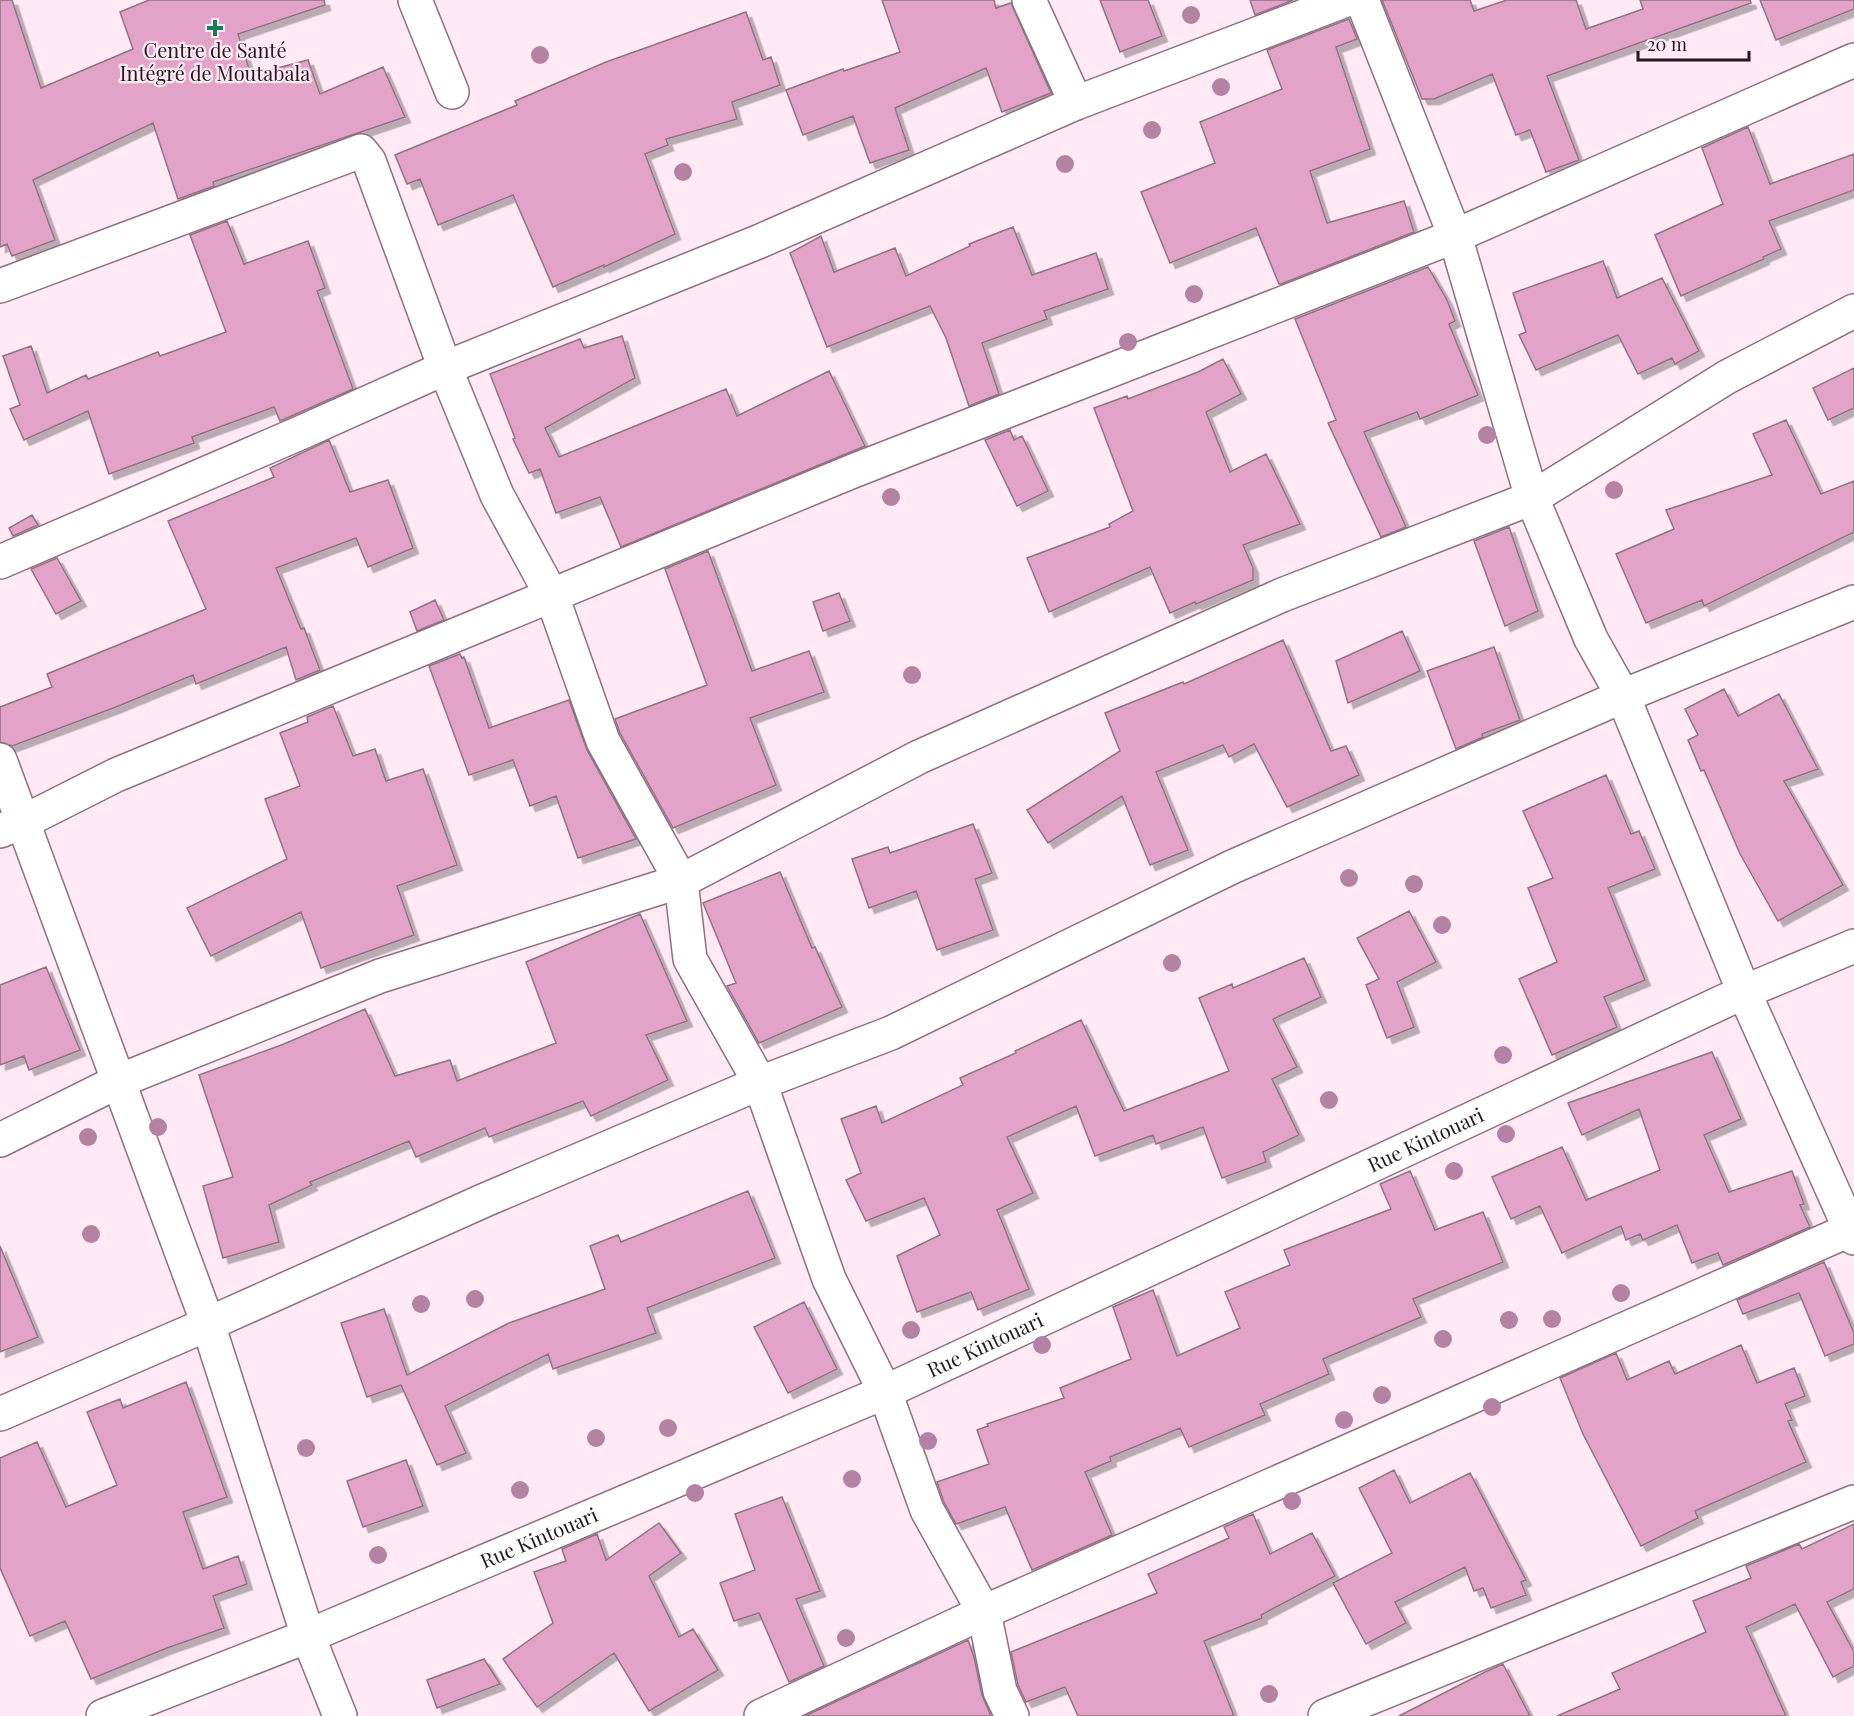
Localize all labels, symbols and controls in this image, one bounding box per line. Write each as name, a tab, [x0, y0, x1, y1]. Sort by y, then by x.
marker: Centre de Santé Intégré de Moutabala	[206, 19, 224, 37]
scale bar	[1638, 24, 1749, 62]
text: 20 m	[1647, 32, 1687, 56]
place label: Centre de Santé Intégré de Moutabala	[120, 36, 310, 86]
street label: Rue Kintouari	[1363, 1100, 1488, 1177]
street label: Rue Kintouari	[922, 1305, 1047, 1383]
street label: Rue Kintouari	[476, 1500, 602, 1574]

